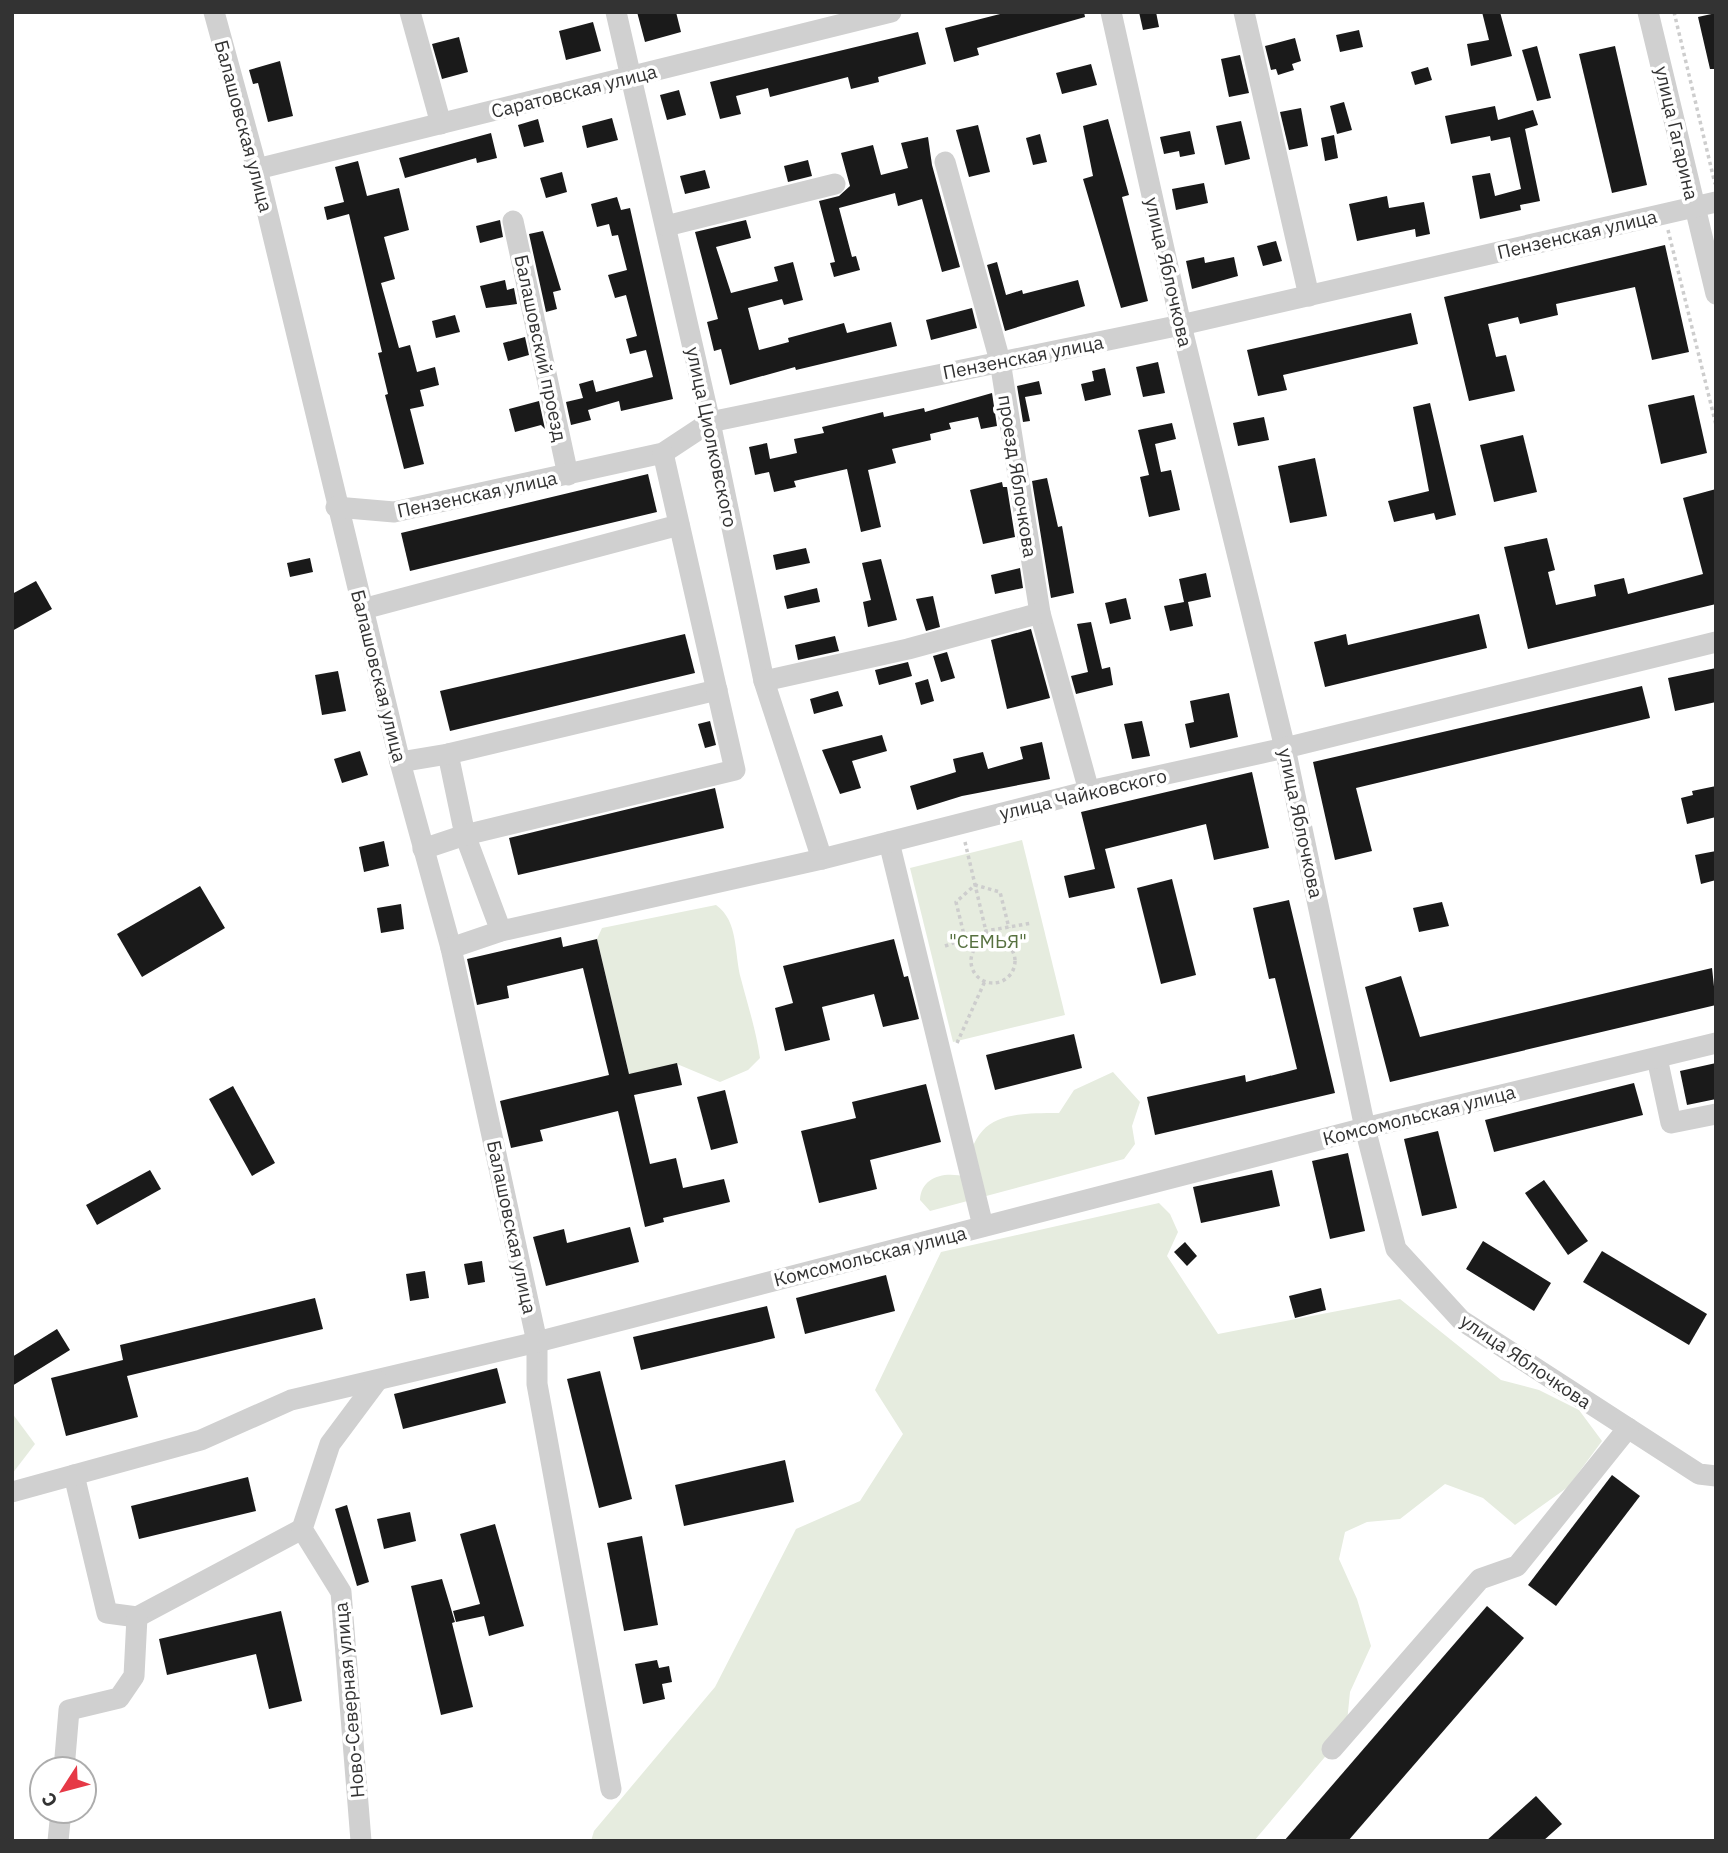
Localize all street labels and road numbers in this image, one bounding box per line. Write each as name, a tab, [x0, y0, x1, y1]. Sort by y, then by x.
street label: Балашовская улица	[210, 37, 278, 215]
street label: Саратовская улица	[489, 59, 659, 123]
street label: улица Гагарина	[1650, 64, 1704, 202]
street label: улица Яблочкова	[1140, 195, 1198, 349]
street label: Пензенская улица	[1495, 204, 1659, 264]
street label: Балашовский проезд	[509, 252, 573, 444]
street label: Пензенская улица	[941, 330, 1105, 384]
street label: улица Циолковского	[681, 345, 743, 529]
street label: проезд Яблочкова	[993, 393, 1043, 559]
street label: Пензенская улица	[395, 465, 559, 523]
street label: Балашовская улица	[346, 587, 412, 765]
street label: улица Яблочкова	[1273, 746, 1329, 900]
street label: улица Чайковского	[997, 763, 1169, 825]
street label: Комсомольская улица	[1320, 1079, 1518, 1151]
street label: Балашовская улица	[482, 1138, 542, 1316]
street label: Комсомольская улица	[771, 1220, 969, 1292]
street label: улица Яблочкова	[1456, 1308, 1596, 1414]
street label: Ново-Северная улица	[328, 1601, 370, 1799]

